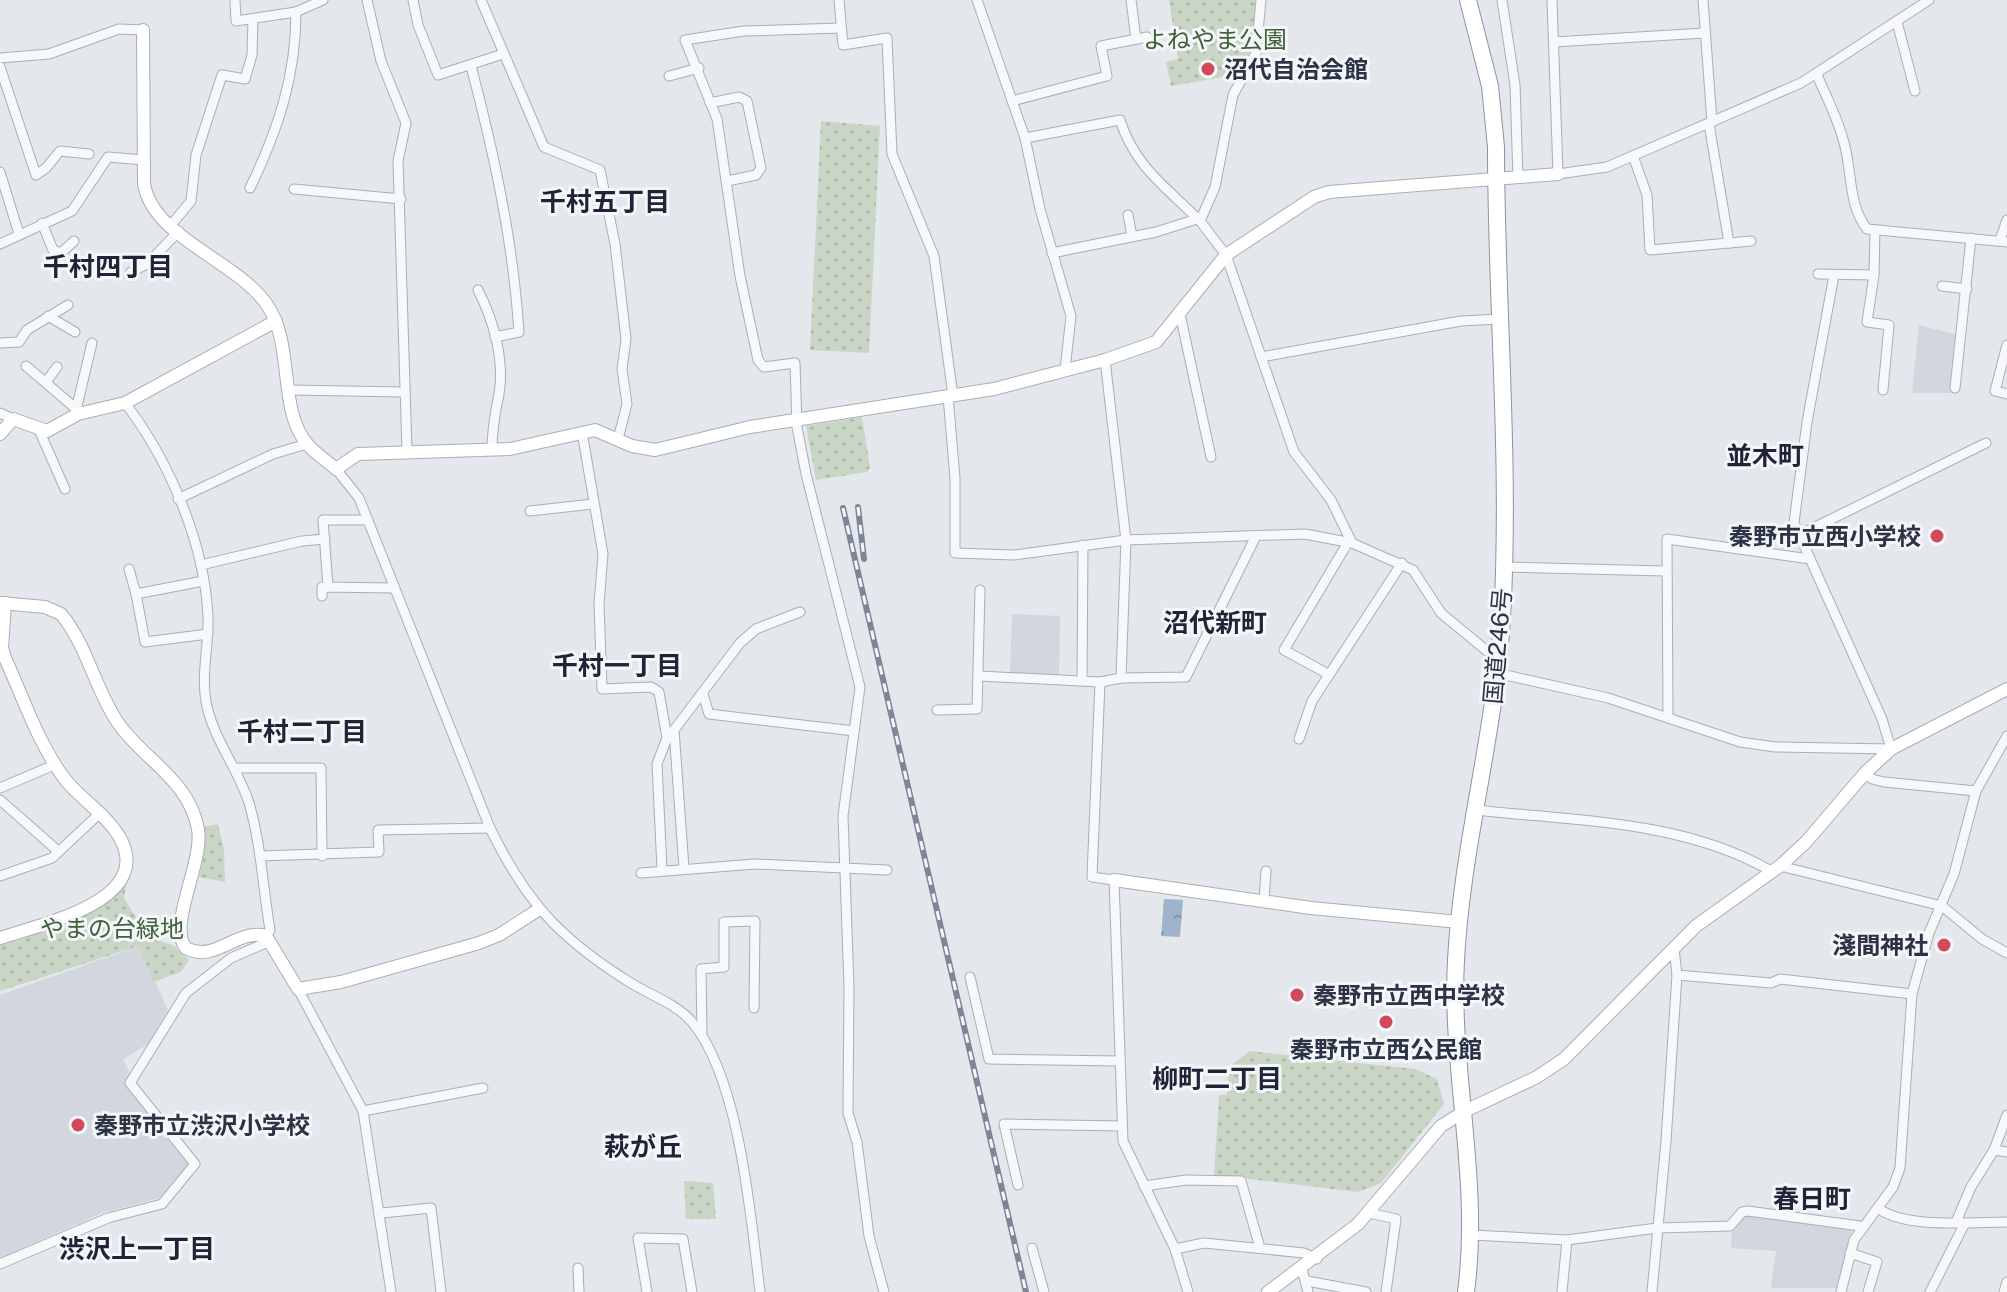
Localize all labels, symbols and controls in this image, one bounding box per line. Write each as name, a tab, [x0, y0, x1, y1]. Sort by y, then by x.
park label: よねやま公園	[1143, 25, 1287, 53]
place label: 沼代自治会館	[1224, 55, 1368, 83]
marker: 沼代自治会館	[1199, 60, 1217, 78]
district label: 千村五丁目	[540, 186, 670, 217]
district label: 千村四丁目	[43, 251, 173, 282]
district label: 並木町	[1726, 440, 1804, 471]
place label: 秦野市立西小学校	[1729, 522, 1921, 550]
marker: 秦野市立西小学校	[1928, 527, 1946, 545]
street label: 国道246号	[1478, 587, 1516, 705]
district label: 沼代新町	[1163, 607, 1267, 638]
district label: 千村一丁目	[552, 650, 682, 681]
district label: 千村二丁目	[237, 716, 367, 747]
park label: やまの台緑地	[40, 914, 184, 942]
place label: 淺間神社	[1832, 931, 1928, 959]
marker: 淺間神社	[1935, 936, 1953, 954]
place label: 秦野市立西中学校	[1313, 981, 1505, 1009]
marker: 秦野市立西中学校	[1288, 986, 1306, 1004]
marker: 秦野市立西公民館	[1377, 1013, 1395, 1031]
place label: 秦野市立西公民館	[1290, 1035, 1482, 1063]
district label: 柳町二丁目	[1152, 1063, 1282, 1094]
place label: 秦野市立渋沢小学校	[94, 1111, 310, 1139]
marker: 秦野市立渋沢小学校	[69, 1116, 87, 1134]
district label: 萩が丘	[604, 1131, 682, 1162]
district label: 春日町	[1773, 1183, 1851, 1214]
district label: 渋沢上一丁目	[59, 1233, 215, 1264]

